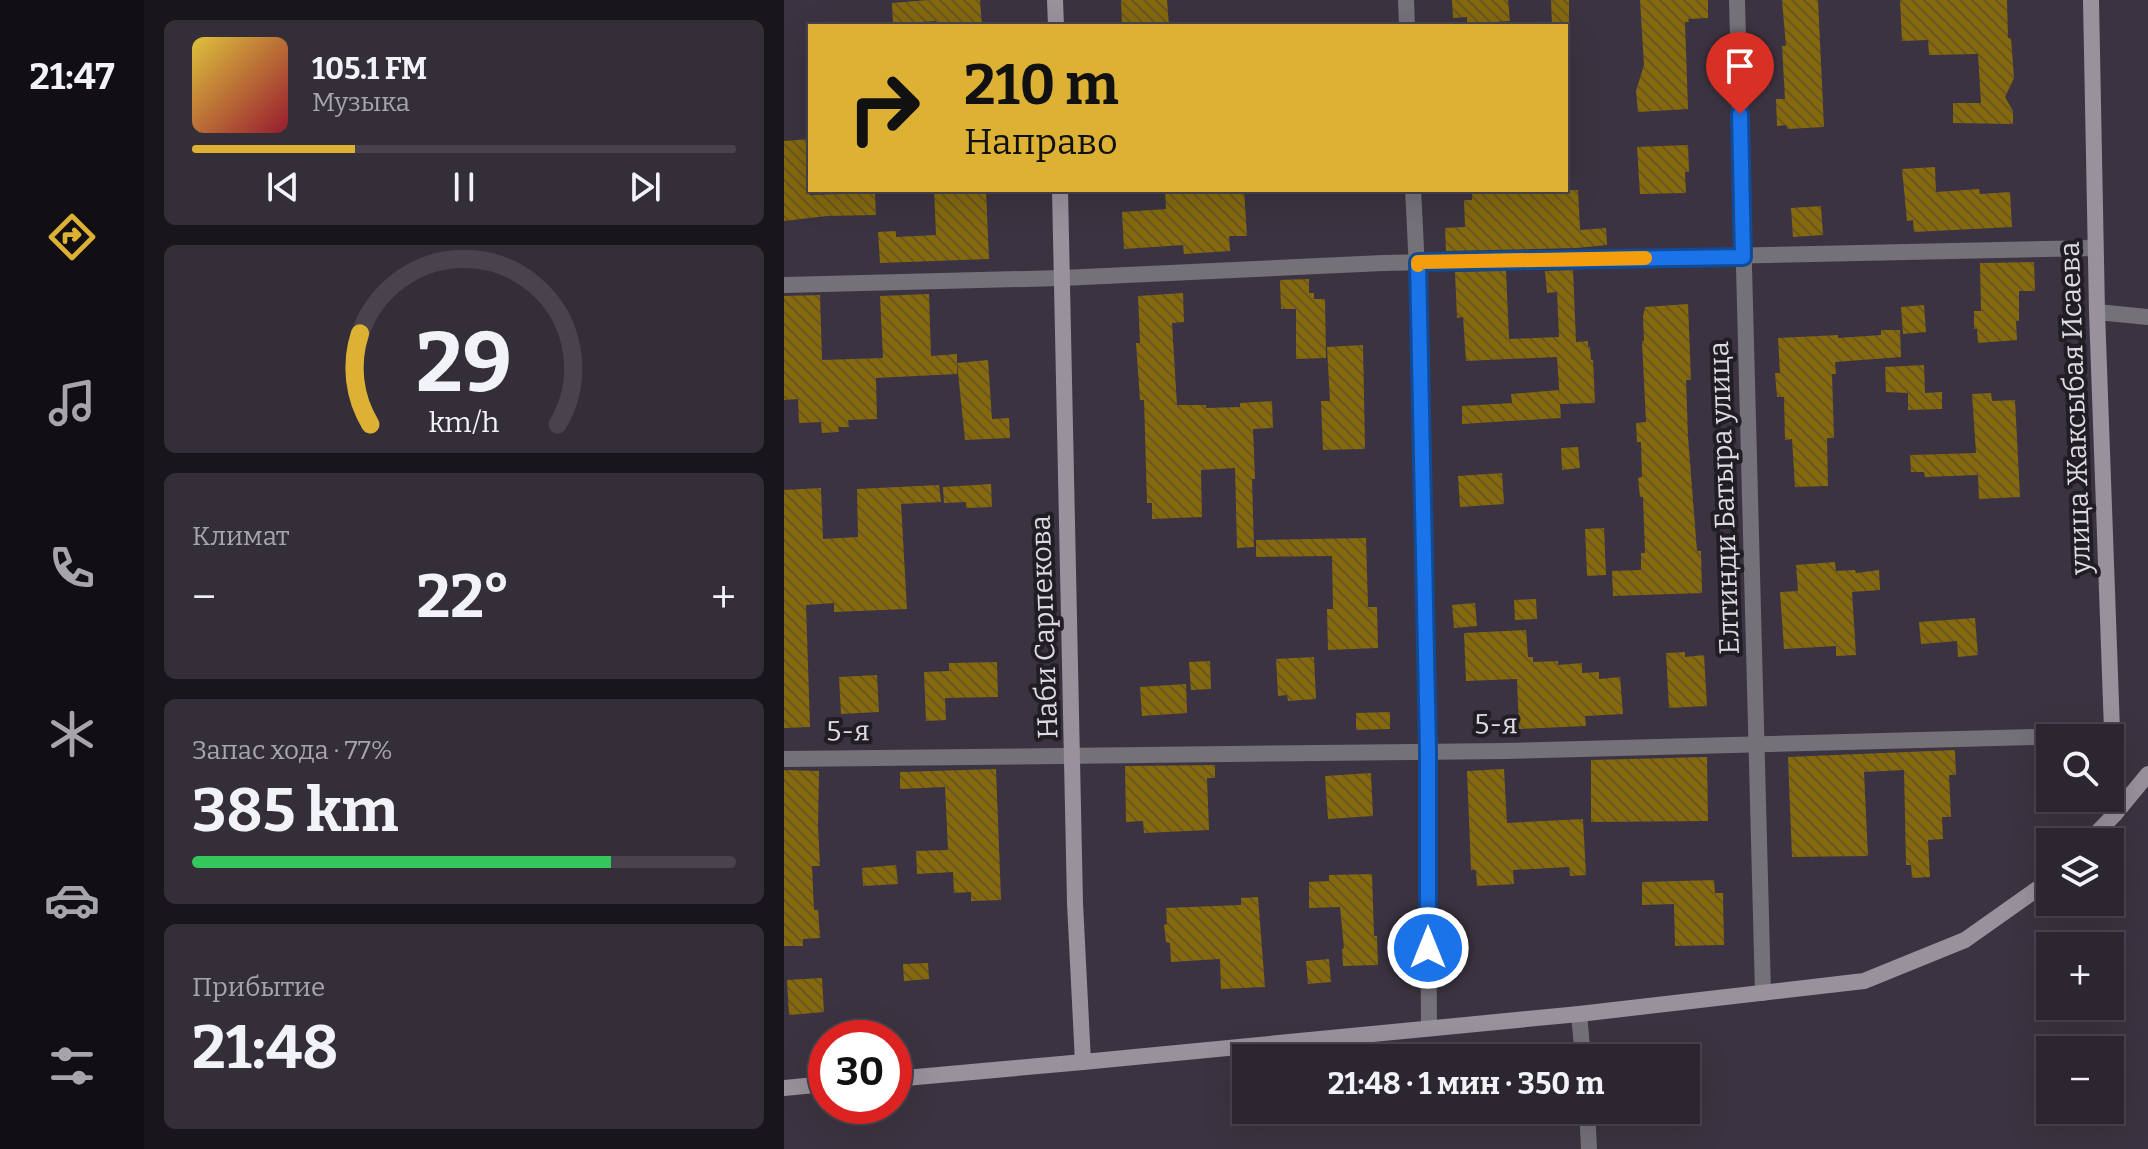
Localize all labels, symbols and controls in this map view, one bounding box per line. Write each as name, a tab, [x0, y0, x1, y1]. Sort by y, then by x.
pin	[1706, 32, 1774, 114]
icon: arrive	[1718, 44, 1762, 88]
text: 105.1 FM	[312, 51, 427, 87]
text: 210 m	[964, 52, 1119, 119]
text: 21:47	[29, 55, 115, 99]
icon: right	[832, 56, 936, 160]
text: Музыка	[312, 87, 410, 118]
text: Направо	[964, 120, 1118, 164]
icon: previous	[261, 165, 305, 209]
icon: pause	[442, 165, 486, 209]
icon: next	[623, 165, 667, 209]
icon: directions	[44, 209, 100, 265]
street label: улица Жаксыбая Исаева	[2053, 241, 2097, 576]
text: 29	[416, 313, 512, 413]
street label: Елтинди Батыра улица	[1702, 341, 1746, 655]
icon: music	[44, 375, 100, 431]
text: km/h	[429, 405, 500, 440]
street label: Наби Сарпекова	[1024, 515, 1064, 739]
text: Климат	[192, 521, 289, 552]
icon: phone	[44, 540, 100, 596]
text: 22°	[417, 561, 511, 633]
text: −	[192, 571, 216, 624]
text: +	[711, 571, 736, 624]
icon: climate	[44, 706, 100, 762]
street label: 5-я	[1474, 707, 1518, 741]
street label: 5-я	[826, 714, 870, 748]
map controls	[2036, 724, 2124, 1124]
button: search	[2036, 724, 2124, 812]
text: Запас хода · 77%	[192, 735, 393, 766]
text: 385 km	[192, 775, 398, 847]
button: layers	[2036, 828, 2124, 916]
icon: car	[44, 872, 100, 928]
position arrow	[1386, 906, 1470, 990]
button: +	[2036, 932, 2124, 1020]
text: Прибытие	[192, 972, 325, 1003]
text: 21:48	[192, 1012, 338, 1084]
speed limit sign: 30	[808, 1020, 912, 1124]
button: −	[2036, 1036, 2124, 1124]
icon: filters	[44, 1038, 100, 1094]
text: 21:48 · 1 мин · 350 m	[1328, 1066, 1604, 1102]

